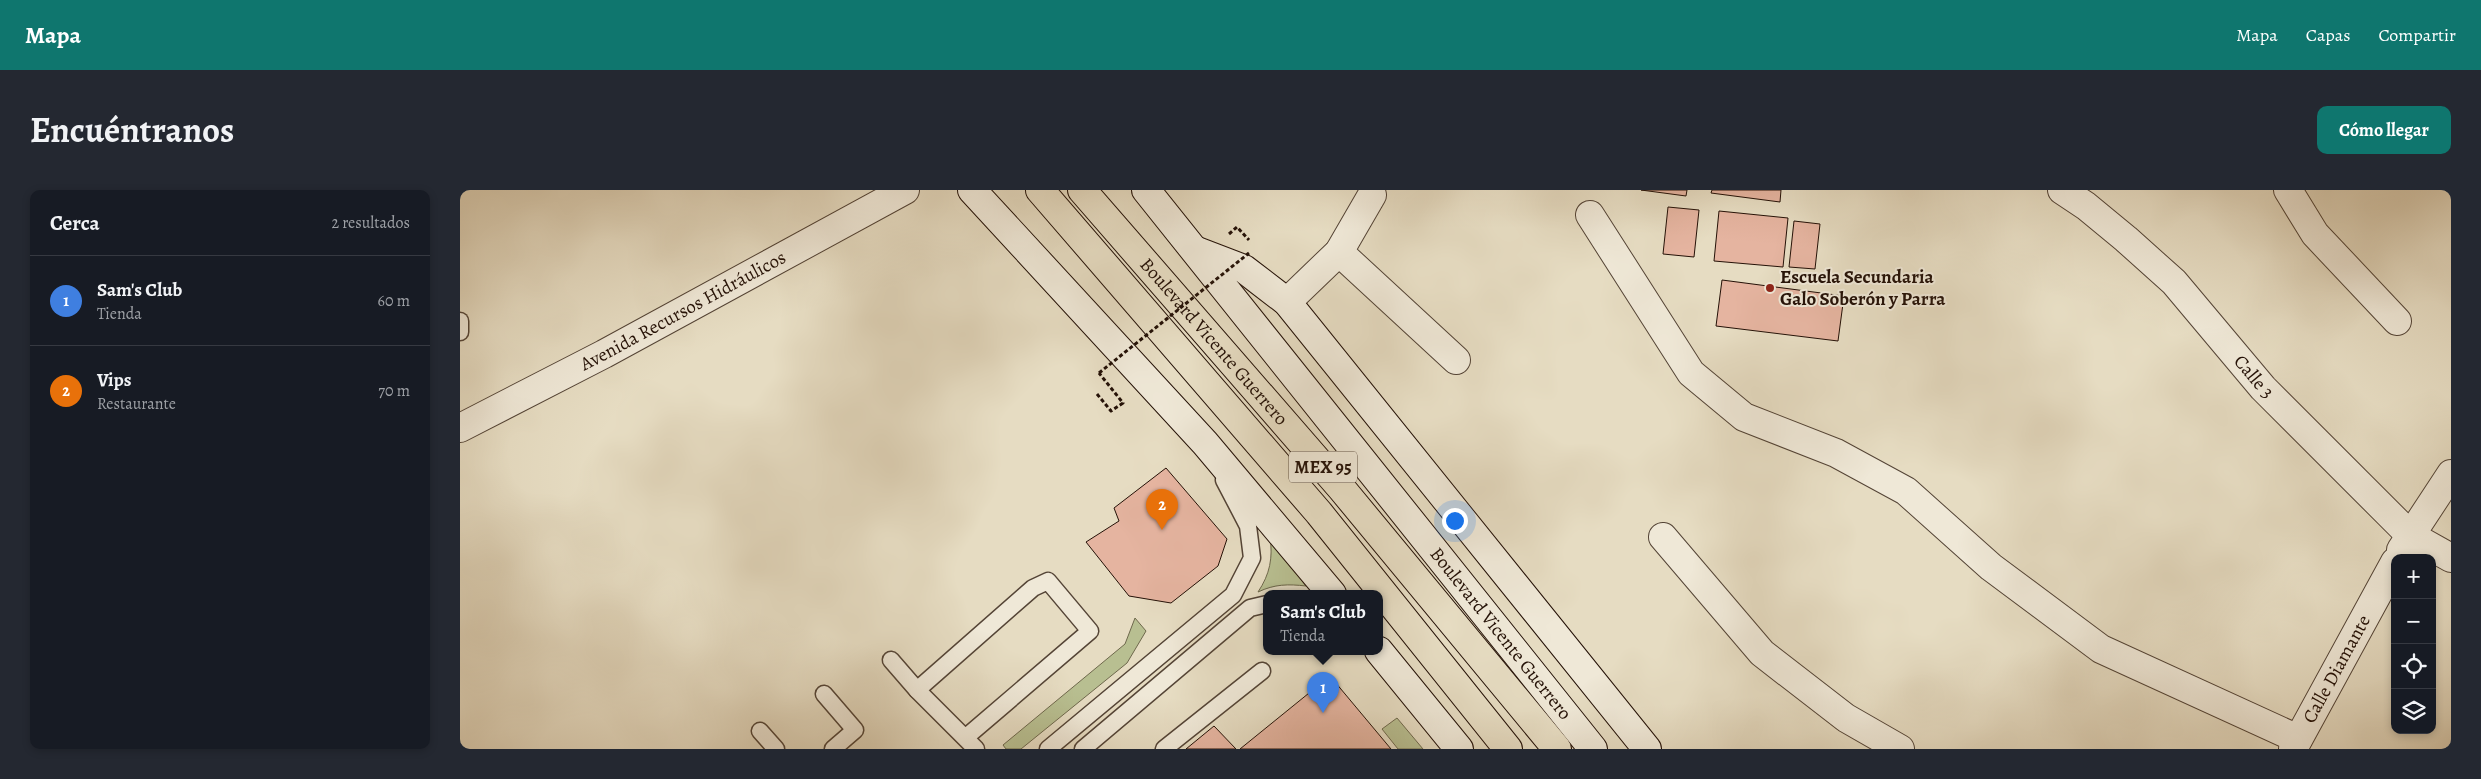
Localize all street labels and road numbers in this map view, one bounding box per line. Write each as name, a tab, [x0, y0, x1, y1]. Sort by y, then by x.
street label: Avenida Recursos Hidráulicos	[575, 244, 791, 378]
street label: Boulevard Vicente Guerrero	[1134, 252, 1294, 431]
street label: Calle 3	[2228, 349, 2280, 405]
road number: MEX 95	[1289, 452, 1357, 482]
street label: Boulevard Vicente Guerrero	[1424, 542, 1578, 725]
street label: Calle Diamante	[2296, 610, 2377, 728]

